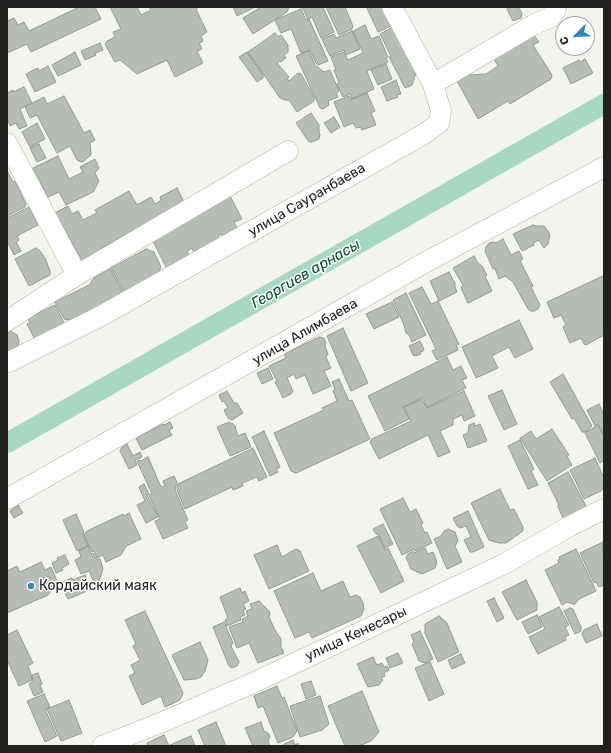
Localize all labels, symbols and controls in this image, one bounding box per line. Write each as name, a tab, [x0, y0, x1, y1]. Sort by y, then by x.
north arrow	[555, 16, 595, 56]
text: С	[557, 35, 572, 47]
street label: улица Сауранбаева	[246, 160, 368, 240]
water label: Георгиев арнасы	[248, 236, 364, 312]
street label: улица Алимбаева	[249, 295, 361, 369]
place label: Кордайский маяк	[39, 578, 157, 594]
marker: Кордайский маяк	[26, 581, 36, 591]
street label: улица Кенесары	[303, 603, 409, 665]

